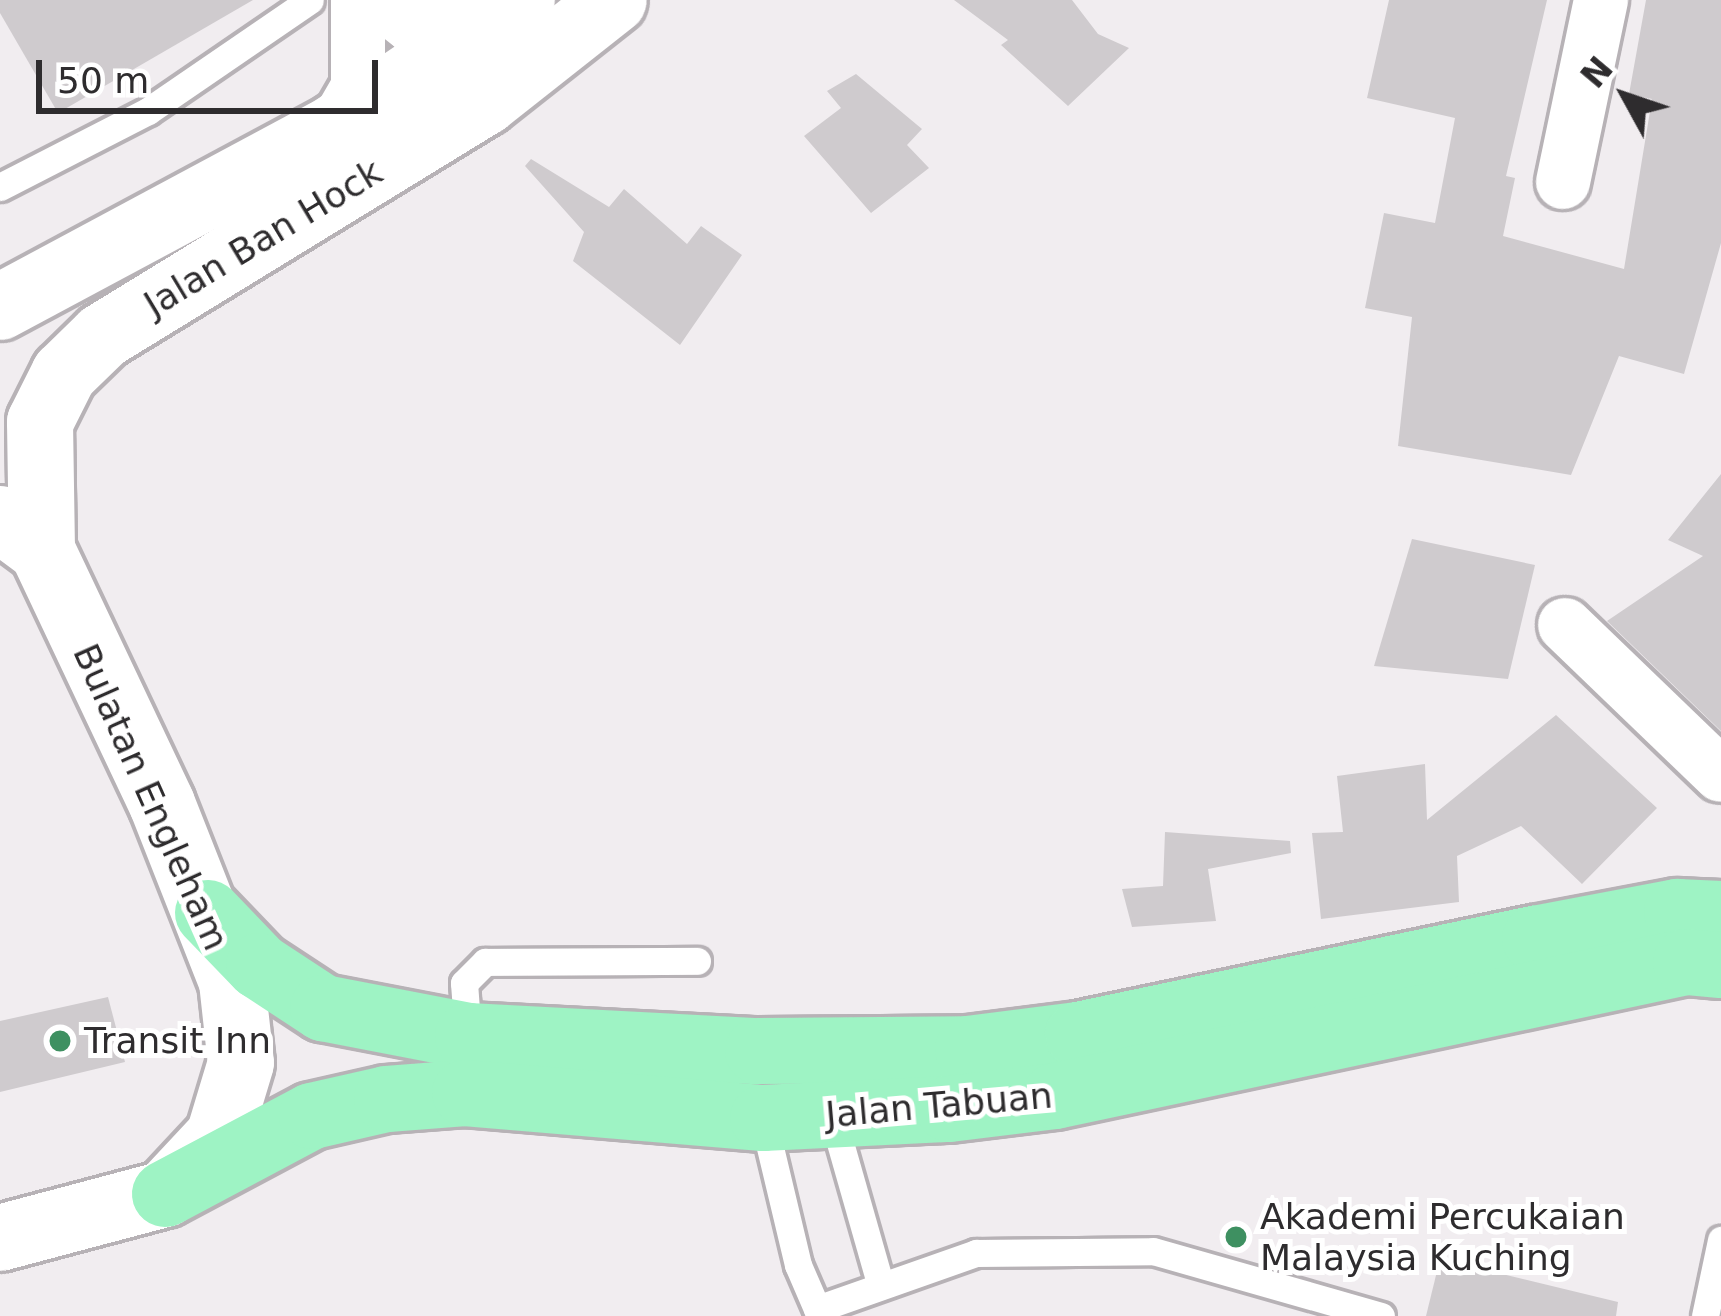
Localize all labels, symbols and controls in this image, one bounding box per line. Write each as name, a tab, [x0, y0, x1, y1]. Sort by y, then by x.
scale bar	[42, 36, 384, 110]
north arrow	[1565, 36, 1685, 156]
text: N	[1573, 49, 1621, 96]
text: 50 m	[57, 60, 149, 101]
street label: Jalan Ban Hock	[136, 150, 390, 326]
street label: Bulatan Engleham	[64, 637, 238, 957]
place label: Transit Inn	[84, 1019, 271, 1063]
marker: Transit Inn	[47, 1028, 73, 1054]
street label: Jalan Tabuan	[824, 1074, 1054, 1136]
place label: Akademi Percukaian Malaysia Kuching	[1260, 1194, 1625, 1279]
marker: Akademi Percukaian Malaysia Kuching	[1223, 1224, 1249, 1250]

